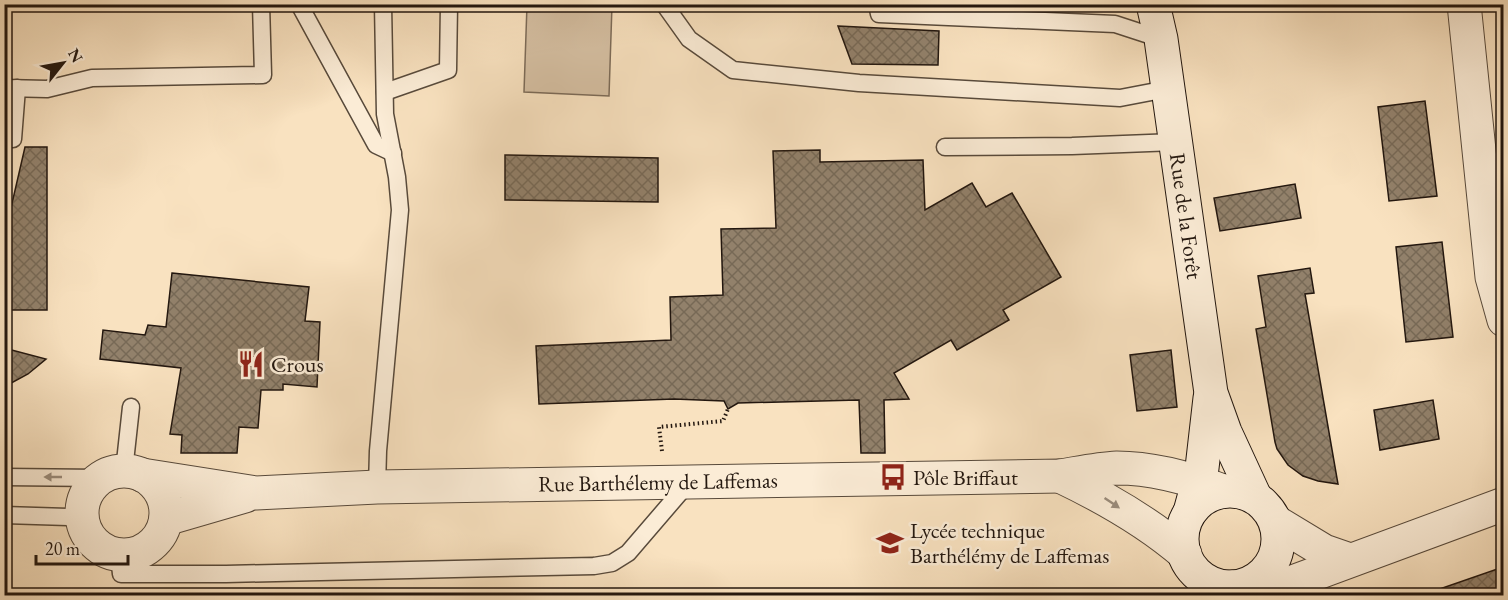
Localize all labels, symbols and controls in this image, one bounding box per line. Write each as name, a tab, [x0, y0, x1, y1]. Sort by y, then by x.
north arrow	[33, 33, 93, 93]
text: N	[63, 45, 88, 67]
street label: Rue de la Forêt	[1163, 151, 1209, 281]
restaurant icon: Crous	[236, 349, 266, 379]
place label: Crous	[271, 350, 324, 379]
bus stop icon: Pôle Briffaut	[878, 462, 908, 492]
place label: Pôle Briffaut	[913, 463, 1018, 492]
street label: Rue Barthélemy de Laffemas	[538, 465, 778, 499]
one-way arrow	[43, 472, 62, 482]
one-way arrow	[1104, 497, 1120, 509]
place label: Lycée technique Barthélémy de Laffemas	[910, 516, 1109, 570]
scale bar	[36, 528, 128, 566]
school or university icon: Lycée technique Barthélémy de Laffemas	[875, 528, 905, 558]
text: 20 m	[45, 537, 80, 560]

